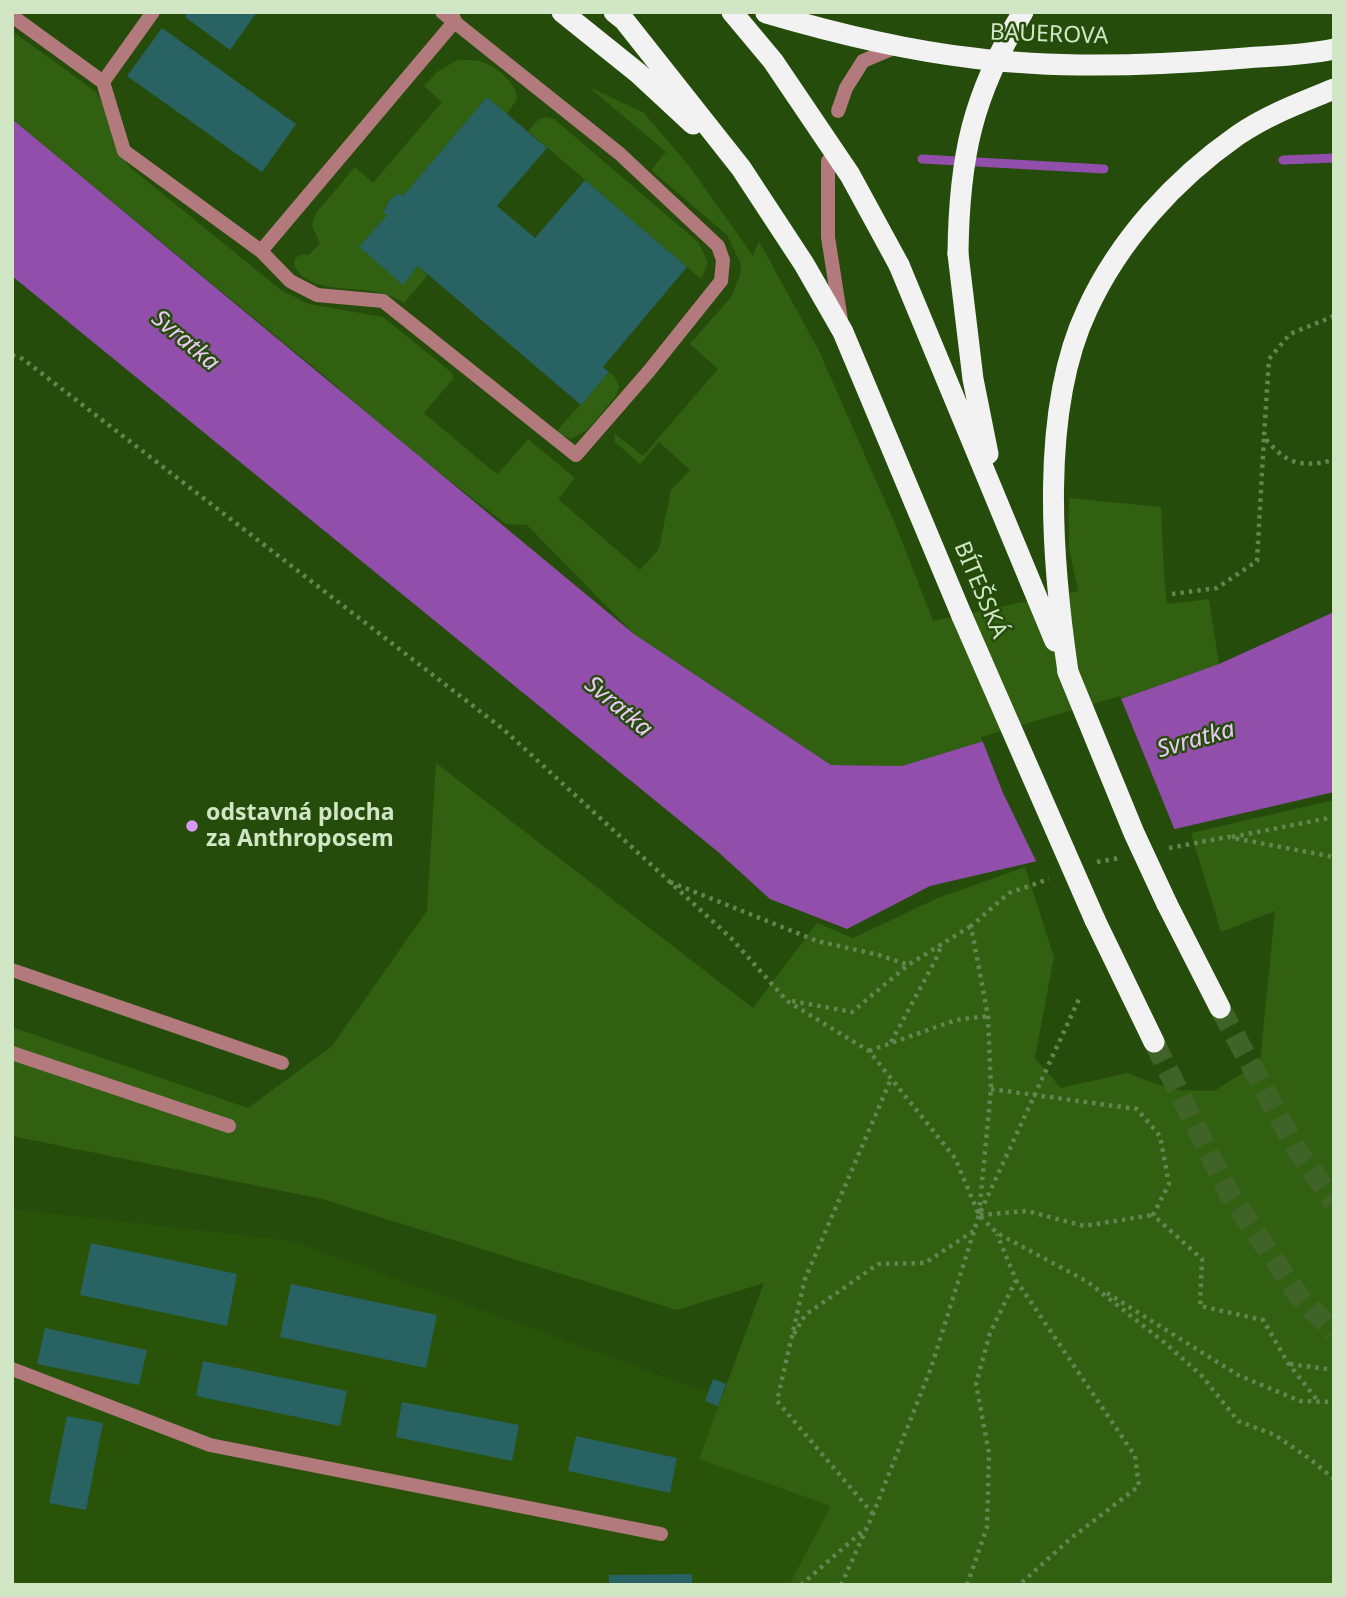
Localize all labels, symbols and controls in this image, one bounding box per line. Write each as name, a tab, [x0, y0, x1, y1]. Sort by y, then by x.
street label: BAUEROVA	[989, 19, 1109, 51]
water label: Svratka	[145, 304, 225, 378]
street label: BÍTEŠSKÁ	[947, 537, 1013, 643]
water label: Svratka	[578, 670, 658, 744]
water label: Svratka	[1154, 715, 1238, 765]
place label: odstavná plocha za Anthroposem	[206, 799, 394, 853]
marker: odstavná plocha za Anthroposem	[184, 818, 200, 834]

